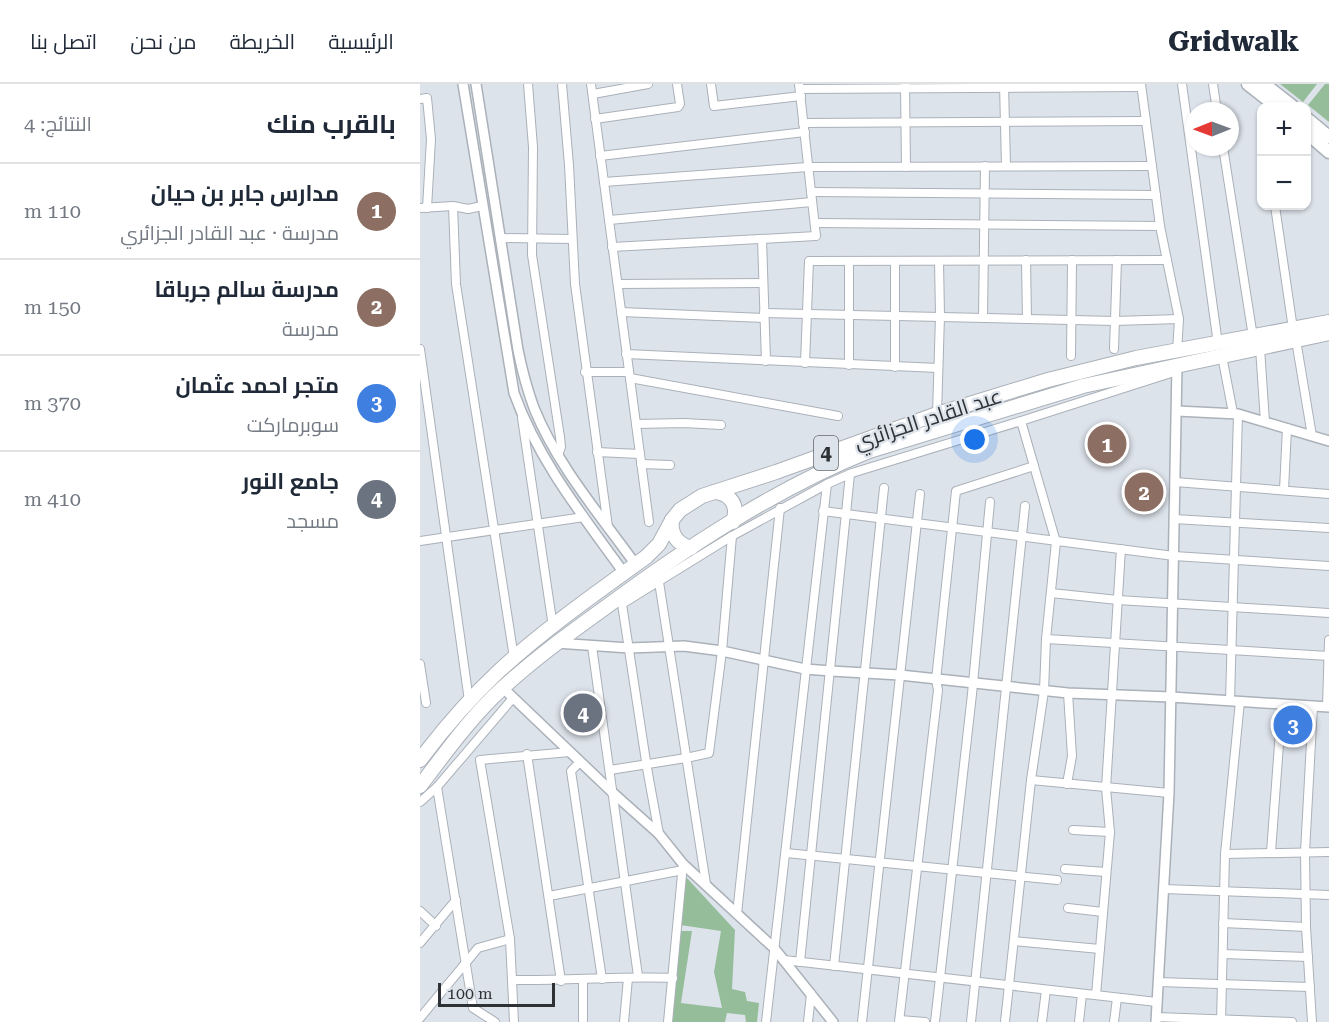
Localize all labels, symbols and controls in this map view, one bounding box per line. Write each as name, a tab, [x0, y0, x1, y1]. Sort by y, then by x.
text: Gridwalk	[1168, 25, 1299, 58]
text: اتصل بنا	[30, 30, 97, 54]
text: من نحن	[130, 30, 197, 54]
text: الخريطة	[230, 30, 295, 54]
text: الرئيسية	[328, 30, 394, 54]
north arrow	[1185, 102, 1239, 156]
map controls	[1257, 102, 1311, 210]
button: +	[1257, 102, 1311, 156]
text: بالقرب منك	[267, 109, 396, 139]
text: النتائج: 4	[24, 112, 92, 136]
button: −	[1257, 156, 1311, 210]
text: مدارس جابر بن حيان	[151, 181, 339, 206]
text: 110 m	[24, 199, 81, 223]
text: 1	[371, 199, 382, 223]
text: مدرسة · عبد القادر الجزائري	[120, 221, 339, 245]
text: مدرسة سالم جرباقا	[154, 277, 339, 302]
text: 150 m	[24, 295, 81, 319]
text: 2	[371, 295, 382, 319]
text: مدرسة	[282, 317, 339, 341]
text: متجر احمد عثمان	[175, 373, 339, 398]
street label: عبد القادر الجزائري	[851, 384, 1006, 458]
text: 370 m	[24, 391, 81, 415]
text: 3	[371, 391, 382, 415]
text: سوبرماركت	[247, 413, 339, 437]
pin: 1	[1088, 422, 1126, 466]
your location	[960, 425, 989, 454]
road number: 4	[814, 436, 838, 470]
text: جامع النور	[242, 469, 339, 494]
pin: 2	[1124, 470, 1164, 514]
text: 410 m	[24, 487, 81, 511]
text: 4	[371, 487, 382, 511]
text: مسجد	[286, 509, 339, 533]
pin: 4	[564, 690, 602, 736]
pin: 3	[1274, 702, 1312, 748]
scale bar	[438, 980, 555, 1008]
text: 100 m	[447, 984, 493, 1003]

